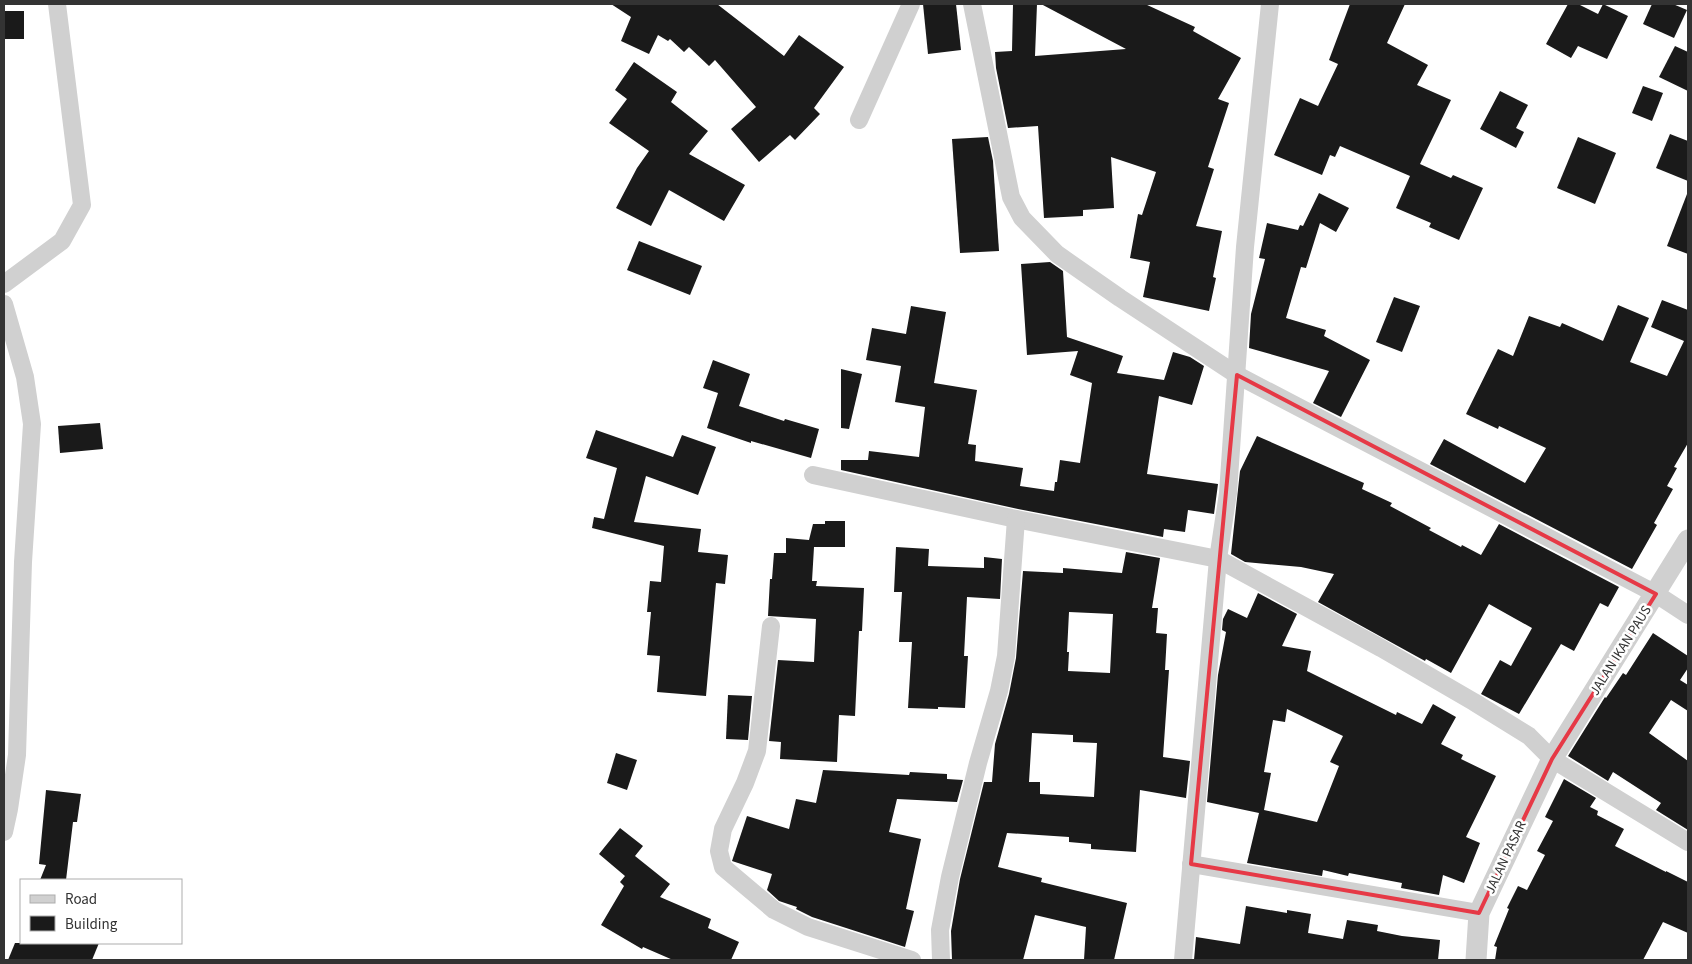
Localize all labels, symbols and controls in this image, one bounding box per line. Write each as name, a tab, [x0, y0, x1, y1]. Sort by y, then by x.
street label: JALAN IKAN PAUS	[1585, 602, 1657, 699]
street label: JALAN PASAR	[1480, 818, 1532, 897]
legend	[20, 879, 182, 944]
text: Road	[65, 889, 97, 910]
text: Building	[65, 914, 118, 935]

